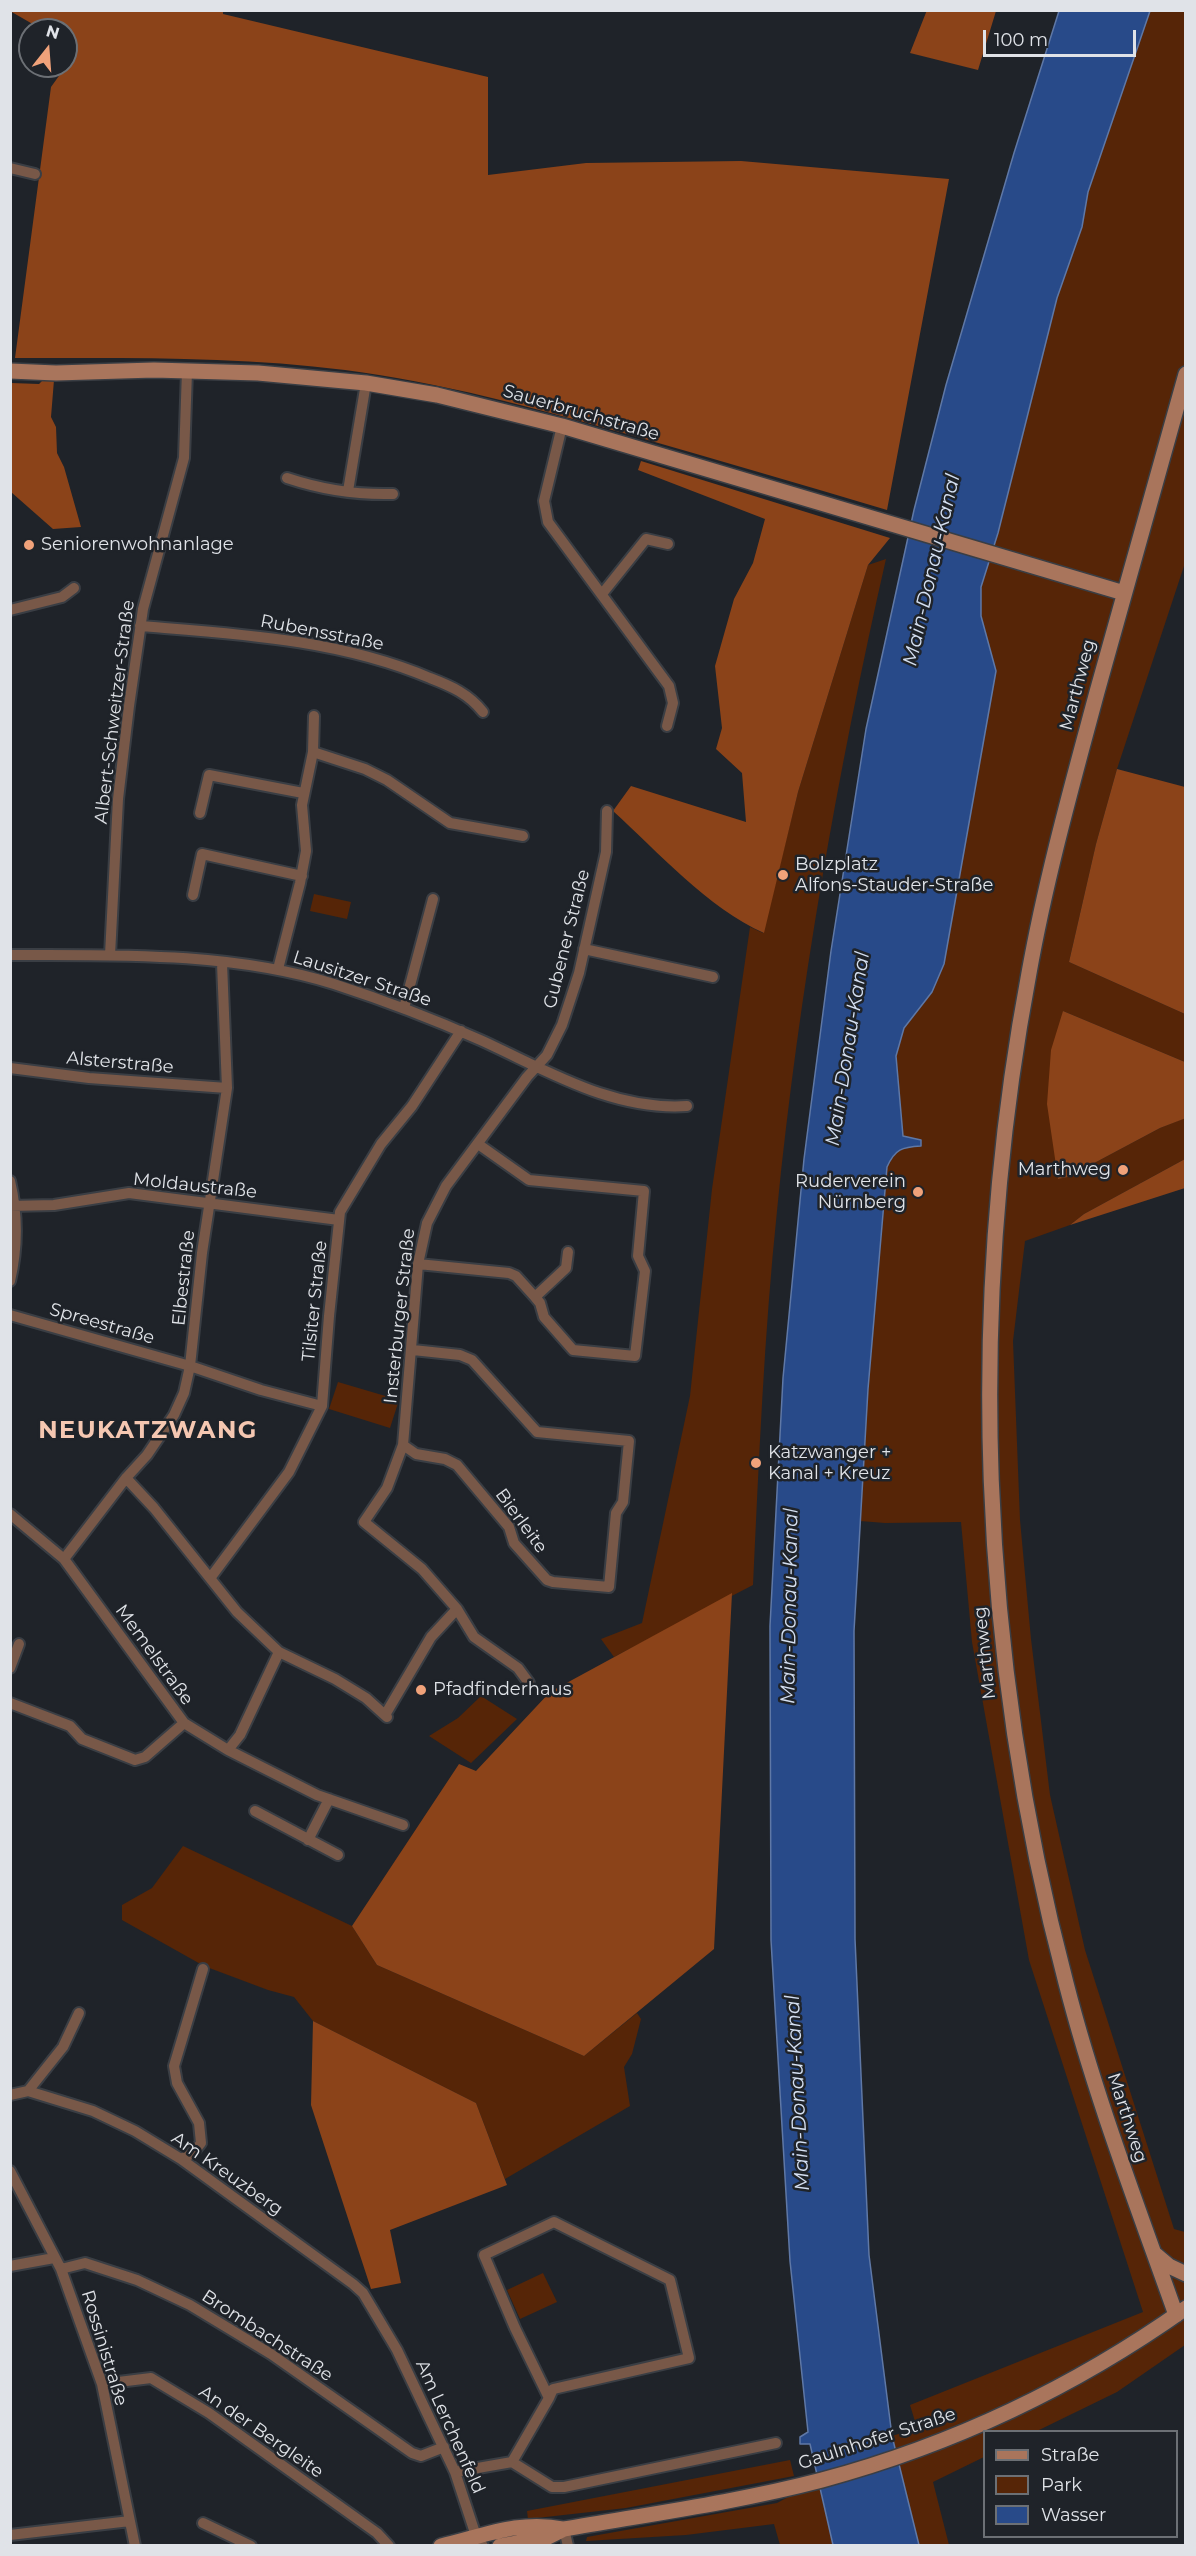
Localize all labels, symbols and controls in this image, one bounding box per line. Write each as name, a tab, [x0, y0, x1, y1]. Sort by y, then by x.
north arrow	[18, 18, 78, 78]
scale bar	[986, 18, 1139, 56]
text: N	[44, 21, 62, 43]
text: 100 m	[994, 29, 1048, 51]
street label: Sauerbruchstraße	[500, 380, 662, 446]
water label: Main-Donau-Kanal	[898, 472, 966, 668]
place label: Seniorenwohnanlage	[41, 534, 234, 556]
marker: Seniorenwohnanlage	[22, 538, 36, 552]
street label: Albert-Schweitzer-Straße	[91, 599, 139, 825]
street label: Rubensstraße	[258, 610, 386, 656]
street label: Marthweg	[1055, 637, 1101, 733]
place label: Bolzplatz Alfons-Stauder-Straße	[795, 854, 993, 896]
street label: Gubener Straße	[539, 867, 595, 1011]
marker: Bolzplatz Alfons-Stauder-Straße	[776, 868, 790, 882]
street label: Lausitzer Straße	[290, 946, 434, 1012]
water label: Main-Donau-Kanal	[821, 950, 875, 1148]
street label: Alsterstraße	[65, 1048, 175, 1078]
place label: Marthweg	[1018, 1159, 1111, 1181]
marker: Marthweg	[1116, 1163, 1130, 1177]
street label: Moldaustraße	[132, 1169, 258, 1203]
place label: Ruderverein Nürnberg	[795, 1171, 906, 1214]
marker: Ruderverein Nürnberg	[911, 1185, 925, 1199]
street label: Insterburger Straße	[380, 1227, 420, 1405]
street label: Elbestraße	[168, 1229, 200, 1327]
street label: Tilsiter Straße	[298, 1239, 332, 1363]
street label: Spreestraße	[47, 1299, 157, 1349]
district label: NEUKATZWANG	[38, 1417, 258, 1445]
place label: Katzwanger + Kanal + Kreuz	[768, 1442, 891, 1484]
marker: Katzwanger + Kanal + Kreuz	[749, 1456, 763, 1470]
street label: Bierleite	[490, 1484, 552, 1558]
water label: Main-Donau-Kanal	[776, 1508, 804, 1704]
street label: Memelstraße	[110, 1601, 198, 1709]
street label: Marthweg	[969, 1605, 1001, 1701]
place label: Pfadfinderhaus	[433, 1679, 571, 1701]
marker: Pfadfinderhaus	[414, 1683, 428, 1697]
water label: Main-Donau-Kanal	[781, 1994, 815, 2192]
street label: Marthweg	[1102, 2070, 1152, 2166]
street label: Am Kreuzberg	[167, 2128, 287, 2220]
street label: Brombachstraße	[197, 2286, 337, 2386]
street label: Rossinistraße	[76, 2288, 132, 2408]
street label: Am Lerchenfeld	[411, 2357, 489, 2497]
street label: An der Bergleite	[195, 2381, 327, 2483]
street label: Gaulnhofer Straße	[796, 2403, 958, 2475]
legend	[983, 2430, 1178, 2538]
text: Straße	[1041, 2444, 1099, 2466]
text: Park	[1041, 2474, 1082, 2496]
text: Wasser	[1041, 2504, 1106, 2526]

